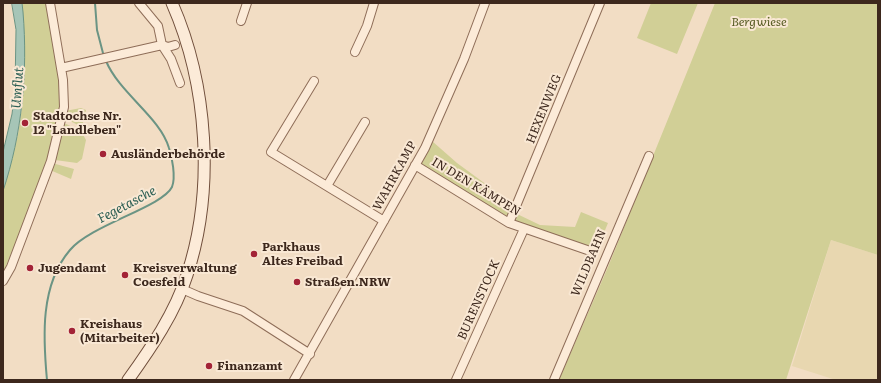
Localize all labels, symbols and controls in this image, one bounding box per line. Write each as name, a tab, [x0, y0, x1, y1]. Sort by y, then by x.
park label: Bergwiese	[731, 15, 787, 29]
water label: Umflut	[9, 67, 27, 109]
street label: HEXENWEG	[524, 72, 564, 146]
place label: Stadtochse Nr. 12 "Landleben"	[33, 109, 122, 137]
marker: Stadtochse Nr. 12 "Landleben"	[20, 118, 30, 128]
street label: WAHRKAMP	[370, 139, 420, 213]
place label: Ausländerbehörde	[111, 147, 225, 161]
marker: Ausländerbehörde	[98, 149, 108, 159]
street label: IN DEN KÄMPEN	[429, 155, 523, 219]
water label: Fegetasche	[95, 183, 159, 227]
street label: WILDBAHN	[568, 227, 610, 299]
place label: Parkhaus Altes Freibad	[262, 240, 343, 268]
marker: Parkhaus Altes Freibad	[249, 249, 259, 259]
street label: BURENSTOCK	[455, 258, 503, 342]
place label: Jugendamt	[38, 261, 106, 275]
place label: Kreisverwaltung Coesfeld	[133, 261, 237, 289]
marker: Jugendamt	[25, 263, 35, 273]
marker: Kreisverwaltung Coesfeld	[120, 270, 130, 280]
place label: Straßen.NRW	[305, 275, 390, 289]
marker: Straßen.NRW	[292, 277, 302, 287]
place label: Kreishaus (Mitarbeiter)	[80, 317, 160, 345]
marker: Kreishaus (Mitarbeiter)	[67, 326, 77, 336]
place label: Finanzamt	[217, 359, 283, 373]
marker: Finanzamt	[204, 361, 214, 371]

